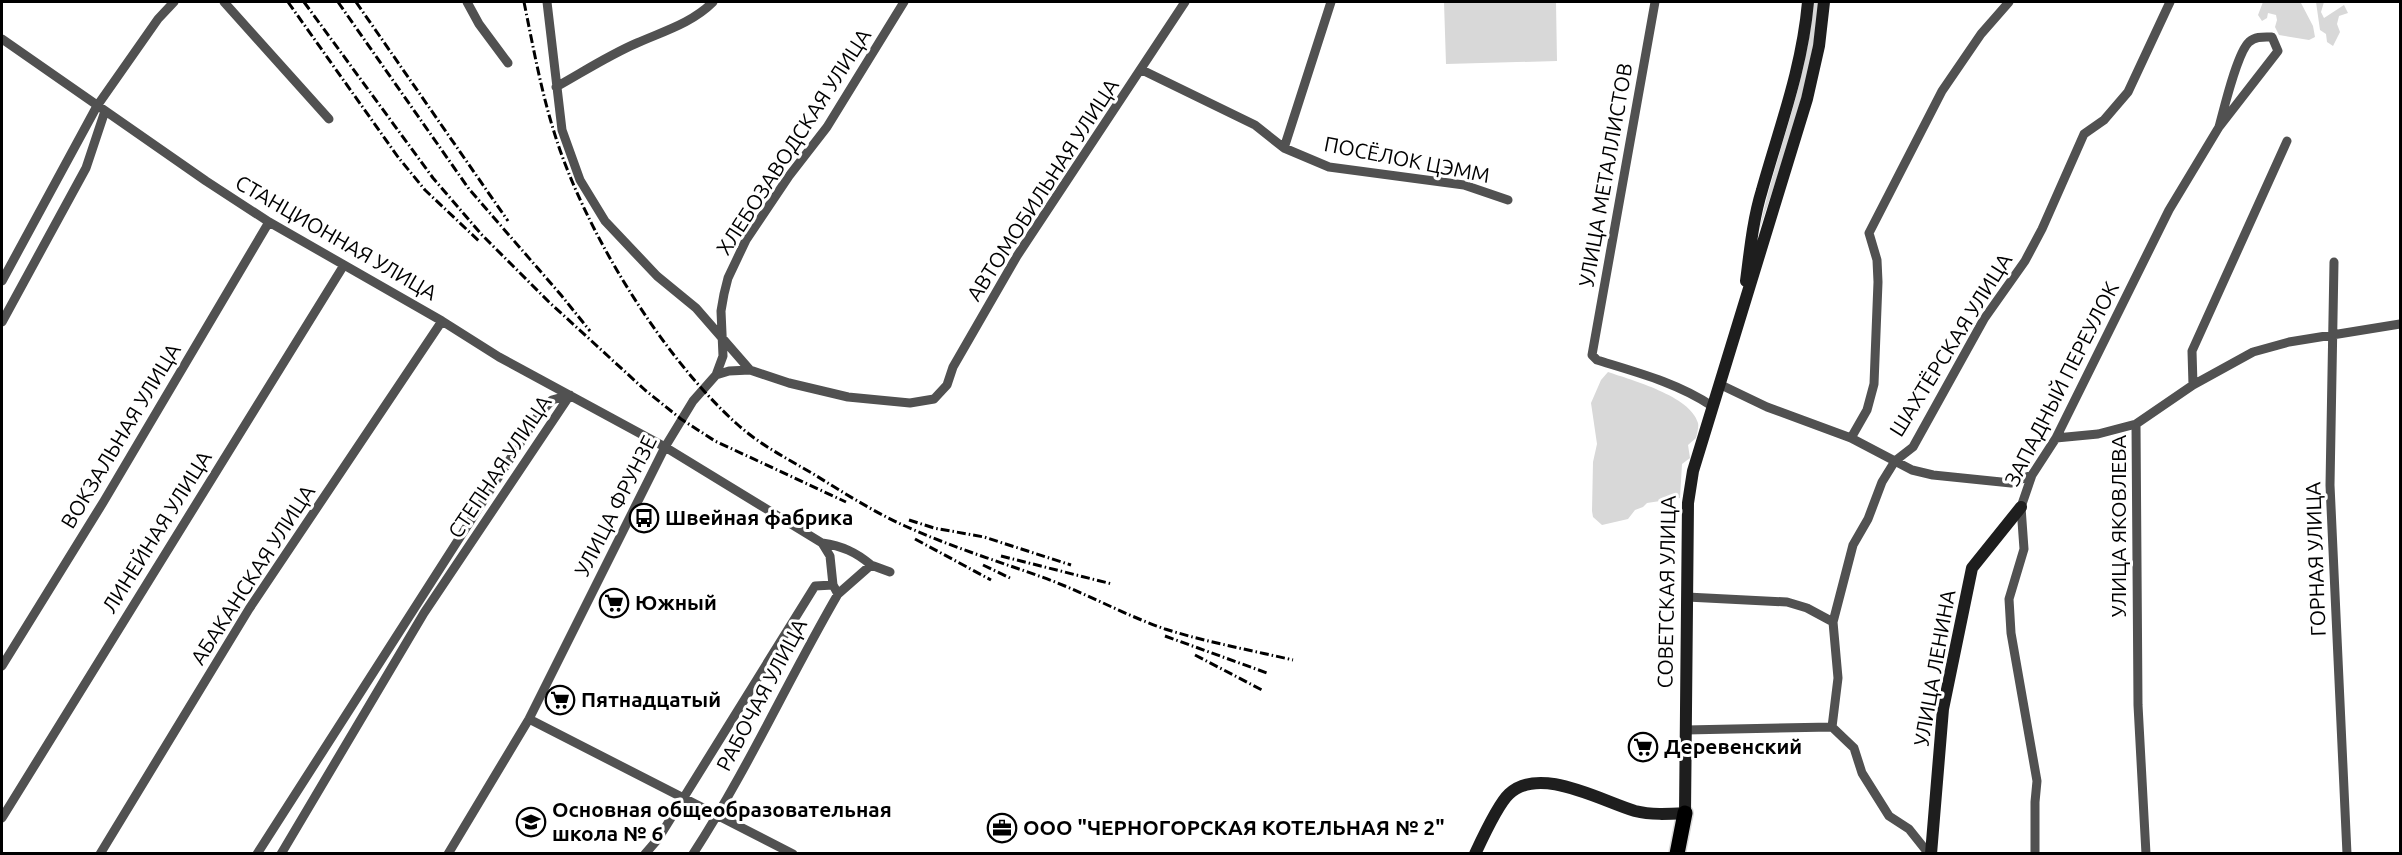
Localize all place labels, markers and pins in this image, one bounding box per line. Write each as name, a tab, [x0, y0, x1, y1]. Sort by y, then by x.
bus stop icon: Швейная фабрика	[628, 502, 660, 534]
place label: Швейная фабрика	[665, 505, 853, 529]
supermarket icon: Южный	[598, 587, 630, 619]
place label: Южный	[635, 590, 717, 614]
supermarket icon: Пятнадцатый	[544, 684, 576, 716]
place label: Пятнадцатый	[581, 687, 721, 711]
supermarket icon: Деревенский	[1627, 731, 1659, 763]
place label: Деревенский	[1664, 734, 1802, 758]
place label: Основная общеобразовательная школа № 6	[552, 797, 892, 845]
school or university icon: Основная общеобразовательная школа № 6	[515, 806, 547, 838]
office icon: ООО "ЧЕРНОГОРСКАЯ КОТЕЛЬНАЯ № 2"	[986, 812, 1018, 844]
place label: ООО "ЧЕРНОГОРСКАЯ КОТЕЛЬНАЯ № 2"	[1023, 815, 1445, 839]

